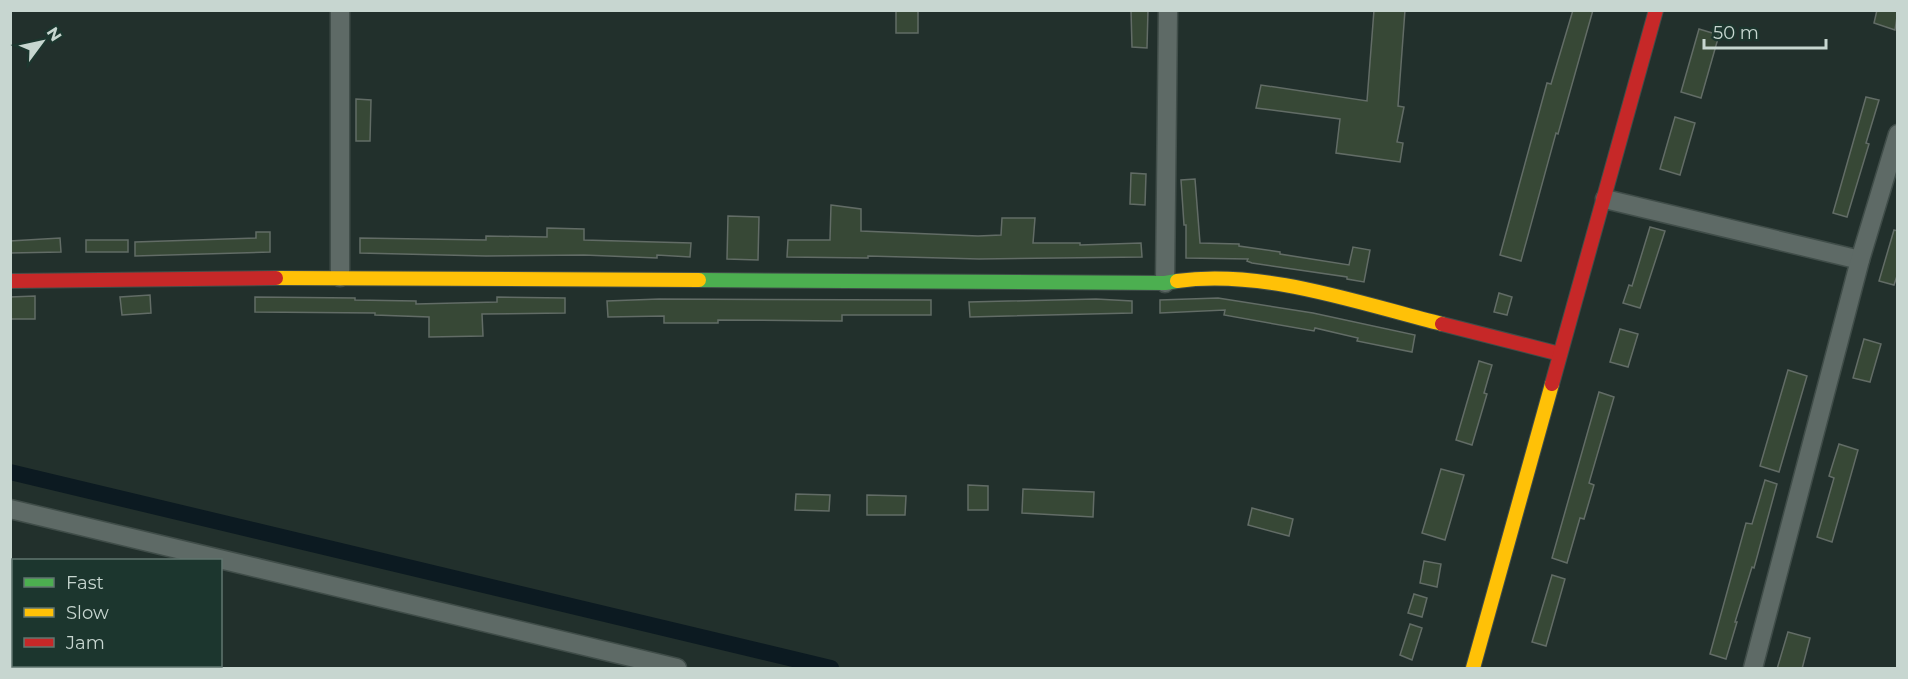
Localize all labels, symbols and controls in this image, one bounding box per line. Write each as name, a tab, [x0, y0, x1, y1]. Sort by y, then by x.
north arrow	[12, 12, 72, 72]
scale bar	[1704, 12, 1826, 50]
text: 50 m	[1713, 22, 1759, 44]
text: N	[43, 24, 66, 45]
legend	[12, 559, 222, 667]
text: Fast	[66, 572, 104, 594]
text: Slow	[66, 602, 109, 624]
text: Jam	[65, 632, 105, 654]

